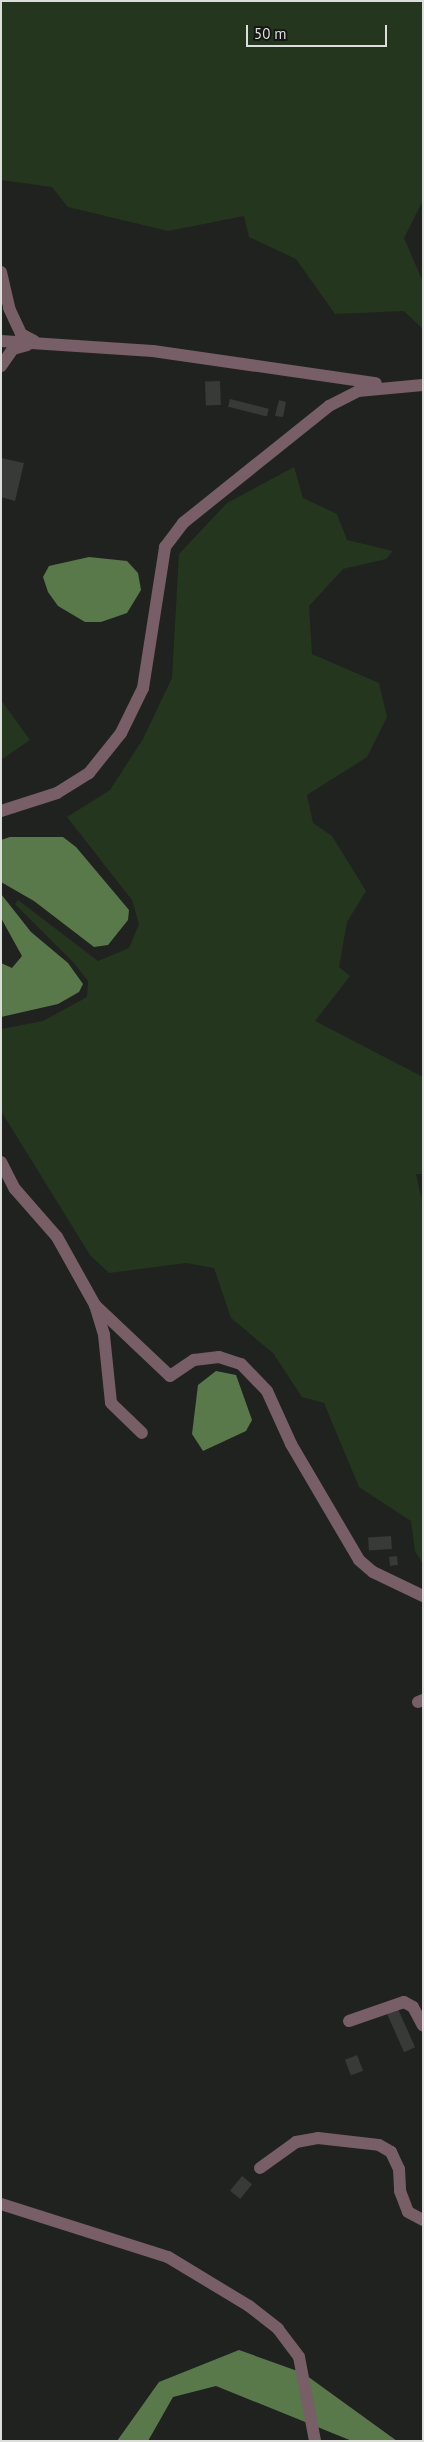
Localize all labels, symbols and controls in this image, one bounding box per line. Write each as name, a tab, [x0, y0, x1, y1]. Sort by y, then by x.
scale bar	[249, 15, 390, 47]
text: 50 m	[254, 24, 287, 43]

